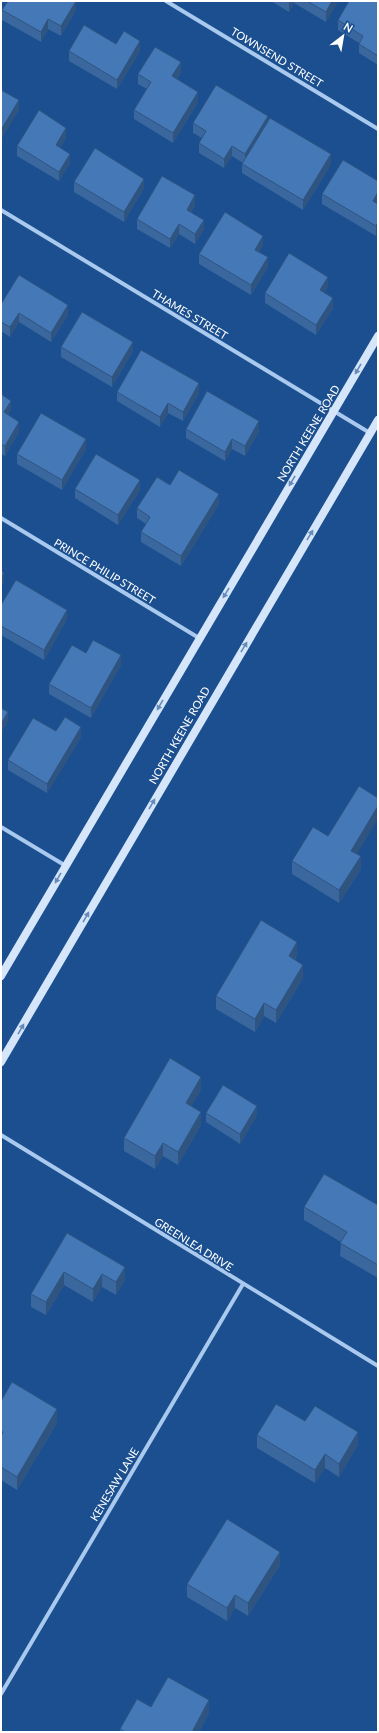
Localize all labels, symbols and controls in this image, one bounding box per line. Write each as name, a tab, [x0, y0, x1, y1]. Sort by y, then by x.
north arrow	[323, 16, 363, 56]
text: N	[341, 19, 355, 35]
street label: TOWNSEND STREET	[229, 24, 326, 90]
street label: THAMES STREET	[150, 286, 231, 342]
one-way arrow	[355, 363, 362, 375]
street label: NORTH KEENE ROAD	[274, 382, 342, 484]
one-way arrow	[289, 475, 296, 487]
one-way arrow	[306, 529, 313, 541]
street label: PRINCE PHILIP STREET	[52, 536, 158, 607]
one-way arrow	[222, 588, 230, 598]
one-way arrow	[240, 641, 247, 653]
street label: NORTH KEENE ROAD	[146, 684, 212, 786]
one-way arrow	[156, 700, 164, 710]
one-way arrow	[148, 798, 155, 810]
one-way arrow	[55, 872, 62, 884]
one-way arrow	[83, 911, 90, 922]
one-way arrow	[17, 1023, 24, 1035]
street label: GREENLEA DRIVE	[152, 1215, 236, 1273]
street label: KENESAW LANE	[87, 1445, 141, 1523]

